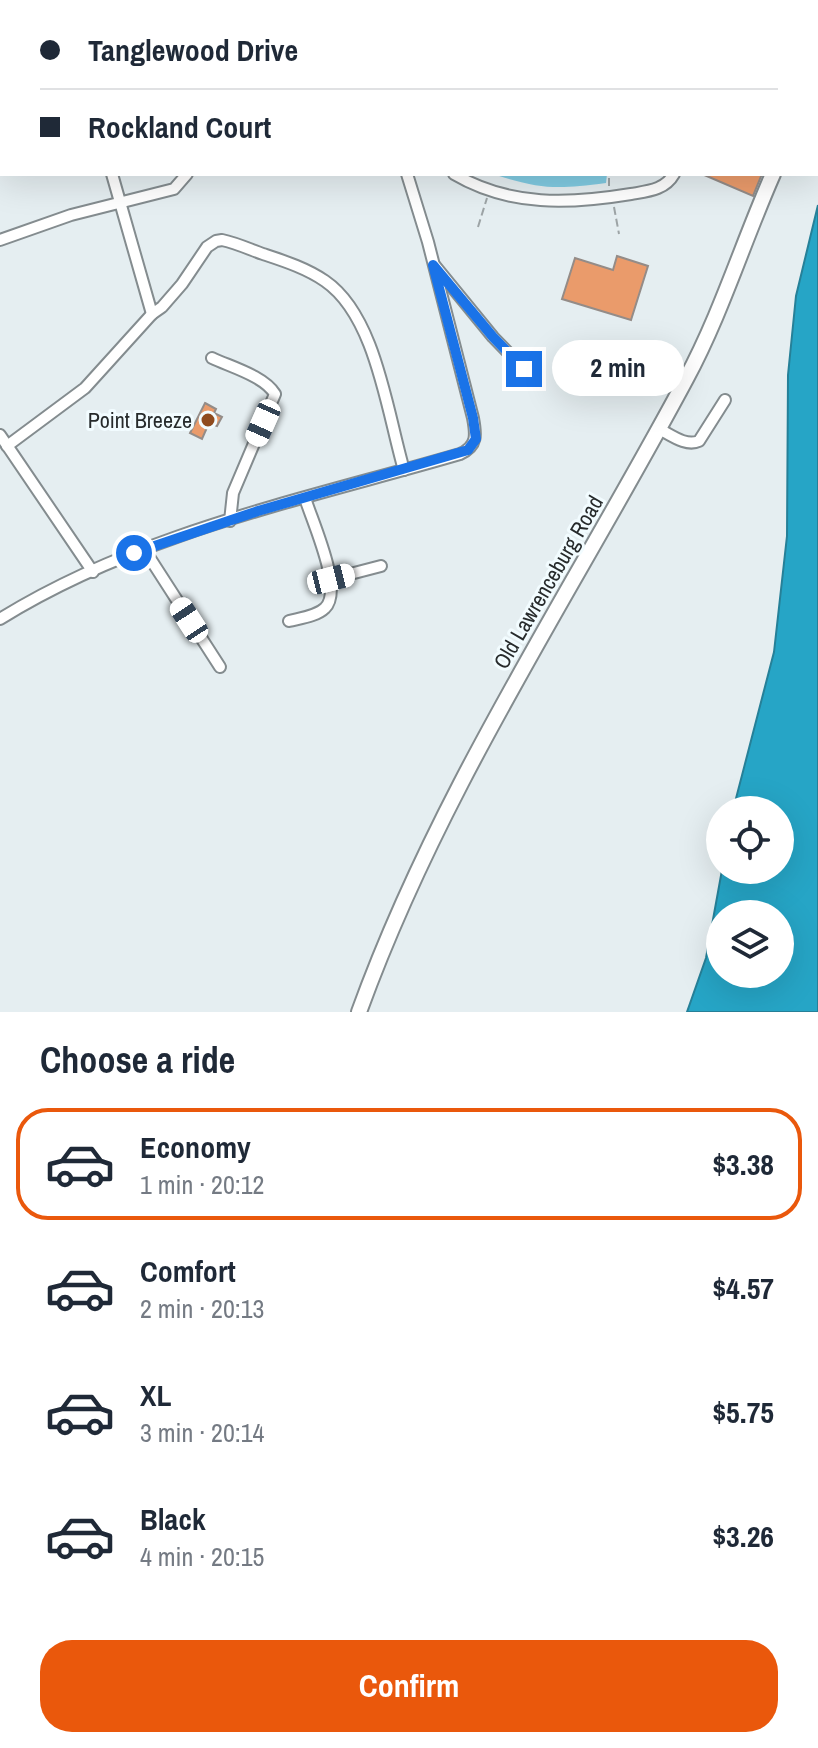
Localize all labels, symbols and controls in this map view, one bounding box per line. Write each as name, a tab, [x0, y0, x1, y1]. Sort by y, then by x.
text: Tanglewood Drive	[88, 30, 298, 70]
text: Rockland Court	[88, 107, 271, 147]
callout: 2 min	[552, 341, 684, 397]
text: 2 min	[590, 350, 646, 385]
route end	[506, 351, 542, 387]
car	[242, 396, 284, 450]
place label: Point Breeze	[88, 405, 192, 435]
marker: Point Breeze	[199, 411, 217, 429]
street label: Old Lawrenceburg Road	[486, 490, 610, 674]
route start	[116, 535, 152, 571]
car	[305, 562, 357, 596]
car	[166, 593, 212, 647]
map controls	[706, 796, 794, 988]
button: locate	[706, 796, 794, 884]
button: layers	[706, 900, 794, 988]
text: Choose a ride	[40, 1036, 235, 1084]
text: Economy	[140, 1127, 251, 1167]
icon: car	[44, 1128, 116, 1200]
text: $3.38	[712, 1144, 774, 1184]
text: 1 min · 20:12	[140, 1167, 264, 1202]
text: Comfort	[140, 1251, 236, 1291]
icon: car	[44, 1252, 116, 1324]
text: $4.57	[712, 1268, 774, 1308]
text: 2 min · 20:13	[140, 1291, 264, 1326]
text: XL	[140, 1375, 171, 1415]
icon: car	[44, 1376, 116, 1448]
text: $5.75	[712, 1392, 774, 1432]
text: 3 min · 20:14	[140, 1415, 264, 1450]
text: Black	[140, 1499, 206, 1539]
icon: car	[44, 1500, 116, 1572]
text: $3.26	[712, 1516, 774, 1556]
text: 4 min · 20:15	[140, 1539, 264, 1574]
button: Confirm	[40, 1640, 778, 1732]

